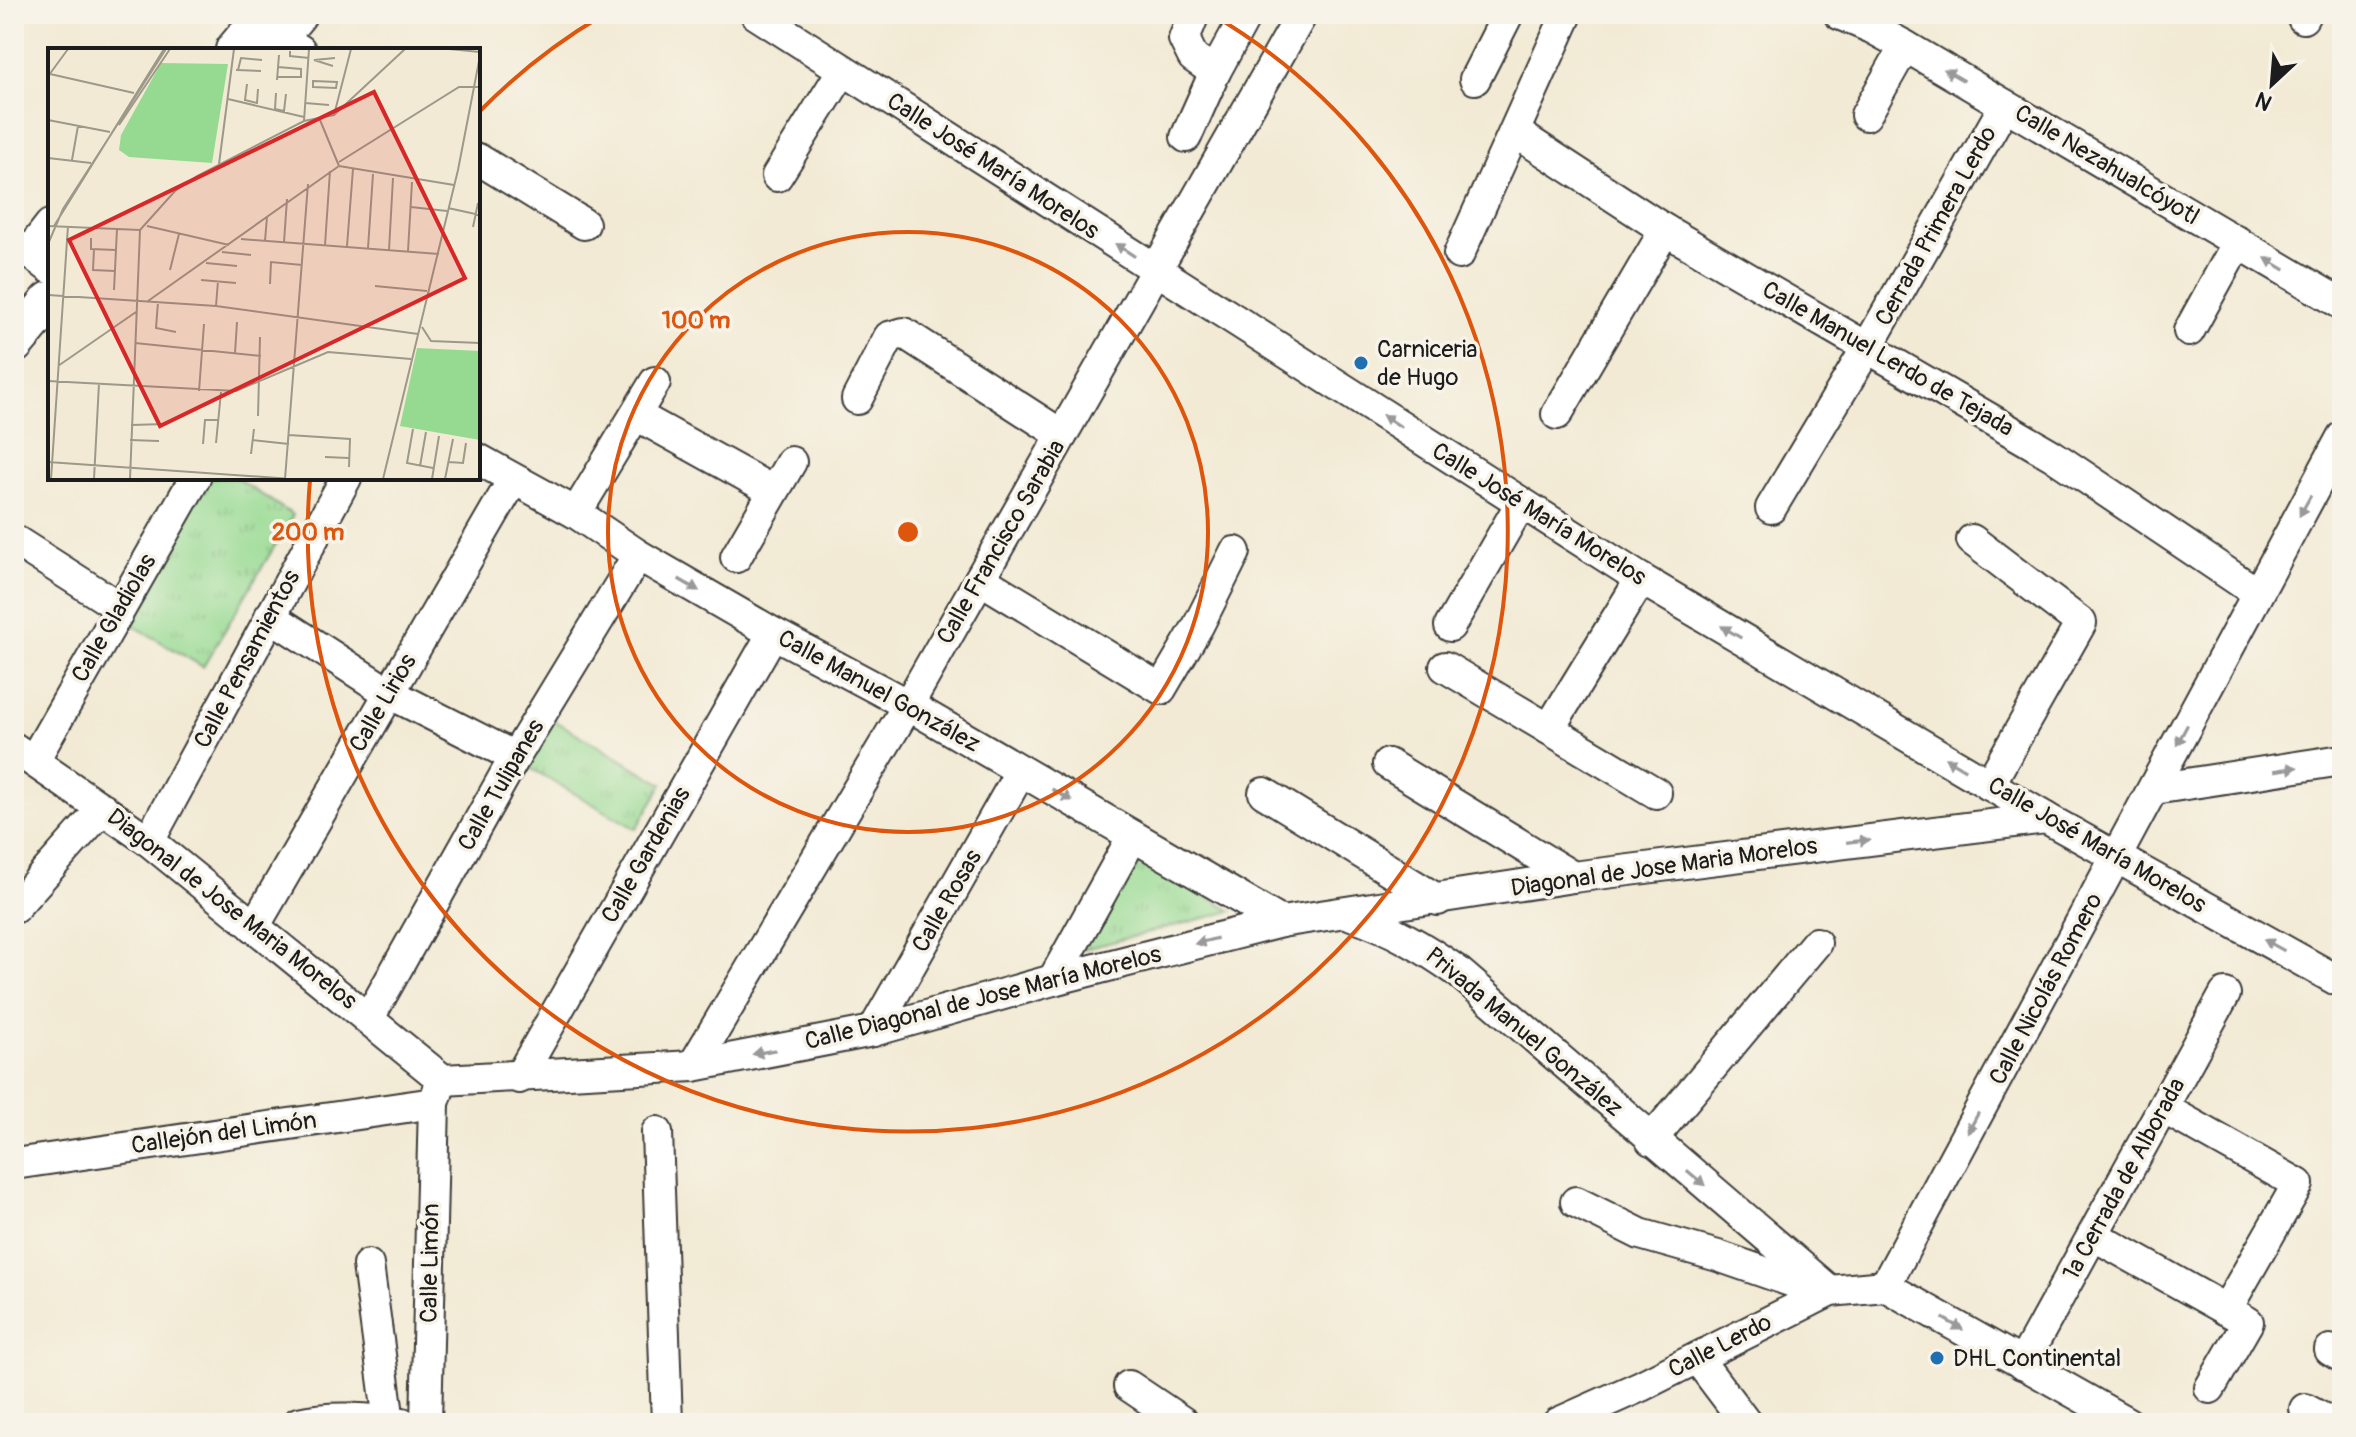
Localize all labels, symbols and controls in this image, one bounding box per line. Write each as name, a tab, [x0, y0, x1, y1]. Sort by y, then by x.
north arrow	[2232, 44, 2312, 124]
inset map	[48, 48, 480, 480]
one-way arrow	[1943, 68, 1966, 82]
text: N	[2251, 85, 2276, 117]
street label: Calle José María Morelos	[882, 87, 1105, 246]
street label: Calle Nezahualcóyotl	[2009, 98, 2205, 232]
street label: Cerrada Primera Lerdo	[1869, 121, 2003, 331]
one-way arrow	[1115, 243, 1136, 258]
one-way arrow	[2264, 257, 2286, 271]
street label: Calle Manuel Lerdo de Tejada	[1757, 275, 2019, 443]
text: 100 m	[662, 306, 730, 335]
place label: Carniceria de Hugo	[1377, 335, 1477, 392]
marker: Carniceria de Hugo	[1352, 354, 1370, 372]
one-way arrow	[1381, 413, 1402, 428]
street label: Calle Francisco Sarabia	[931, 435, 1071, 649]
street label: Calle José María Morelos	[1427, 436, 1652, 592]
one-way arrow	[2298, 495, 2312, 517]
text: 200 m	[272, 518, 344, 547]
centre of rings	[894, 518, 922, 546]
street label: Calle Gladiolas	[66, 548, 163, 687]
street label: Calle Pensamientos	[188, 565, 306, 753]
one-way arrow	[678, 578, 701, 592]
street label: Calle Manuel González	[773, 623, 985, 759]
one-way arrow	[1720, 625, 1742, 639]
street label: Calle Lirios	[343, 648, 423, 757]
street label: Calle Tulipanes	[452, 714, 550, 856]
one-way arrow	[2176, 724, 2189, 747]
one-way arrow	[1944, 758, 1966, 772]
one-way arrow	[2274, 762, 2299, 774]
street label: Calle José María Morelos	[1983, 771, 2211, 919]
street label: Calle Gardenias	[595, 781, 697, 928]
one-way arrow	[1051, 788, 1073, 802]
street label: Diagonal de Jose Maria Morelos	[101, 802, 363, 1016]
street label: Diagonal de Jose Maria Morelos	[1509, 831, 1819, 903]
one-way arrow	[1846, 835, 1871, 848]
street label: Calle Rosas	[906, 844, 988, 958]
street label: Calle Nicolás Romero	[1983, 888, 2109, 1090]
one-way arrow	[1193, 936, 1218, 948]
one-way arrow	[2263, 938, 2285, 952]
street label: Calle Diagonal de Jose María Morelos	[802, 940, 1164, 1056]
street label: Privada Manuel González	[1420, 941, 1628, 1123]
one-way arrow	[751, 1046, 776, 1059]
street label: 1a Cerrada de Alborada	[2056, 1073, 2192, 1285]
street label: Callejón del Limón	[130, 1106, 318, 1160]
one-way arrow	[1966, 1112, 1980, 1134]
one-way arrow	[1686, 1169, 1706, 1186]
street label: Calle Limón	[414, 1203, 446, 1323]
street label: Calle Lerdo	[1663, 1308, 1777, 1384]
one-way arrow	[1941, 1317, 1964, 1331]
place label: DHL Continental	[1953, 1344, 2121, 1373]
marker: DHL Continental	[1928, 1349, 1946, 1367]

